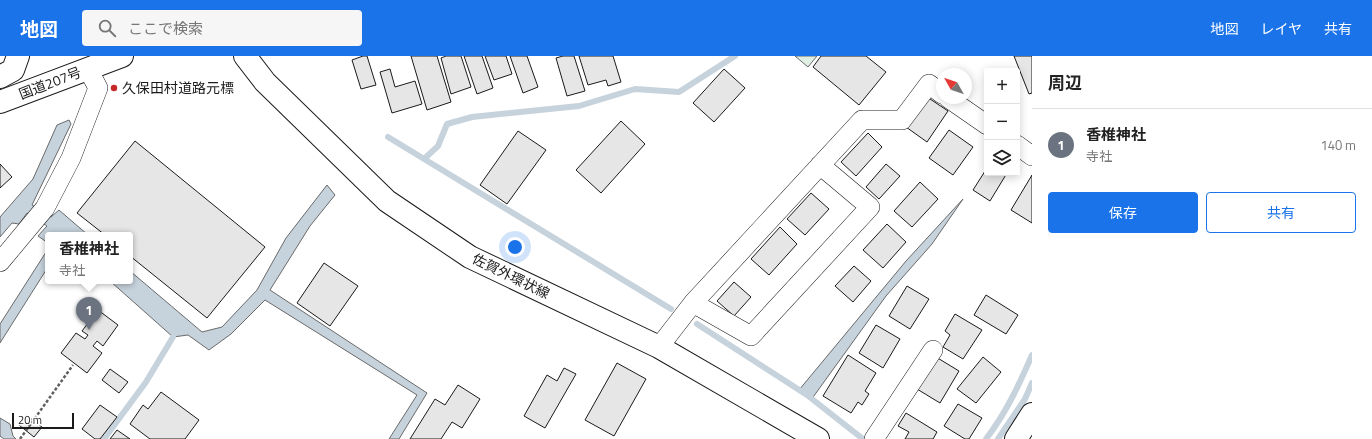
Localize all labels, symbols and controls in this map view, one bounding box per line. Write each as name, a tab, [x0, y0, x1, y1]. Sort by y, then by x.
search box	[82, 10, 362, 46]
text: 地図	[20, 14, 58, 43]
icon: search	[96, 17, 118, 39]
text: ここで検索	[128, 17, 203, 40]
text: 地図	[1210, 18, 1238, 39]
text: レイヤ	[1260, 18, 1302, 39]
text: 共有	[1324, 18, 1352, 39]
street label: 国道207号	[15, 61, 84, 104]
north arrow	[936, 68, 972, 104]
map controls	[984, 68, 1020, 176]
button: +	[984, 68, 1020, 104]
text: 周辺	[1048, 70, 1082, 96]
place label: 久保田村道路元標	[122, 77, 234, 98]
marker: 久保田村道路元標	[109, 83, 119, 93]
button: −	[984, 104, 1020, 140]
text: 香椎神社	[1086, 123, 1146, 146]
text: 1	[1057, 135, 1065, 155]
text: 140 m	[1320, 135, 1356, 155]
button: layers	[984, 140, 1020, 176]
text: 寺社	[1086, 146, 1112, 166]
button: 保存	[1048, 192, 1198, 233]
button: 共有	[1206, 192, 1356, 233]
popup	[45, 232, 133, 284]
text: 香椎神社	[59, 237, 119, 260]
your location	[505, 237, 525, 257]
street label: 佐賀外環状線	[469, 248, 554, 303]
text: 寺社	[59, 260, 85, 280]
pin: 1	[76, 297, 102, 330]
scale bar	[12, 411, 74, 430]
text: 20 m	[18, 412, 42, 428]

